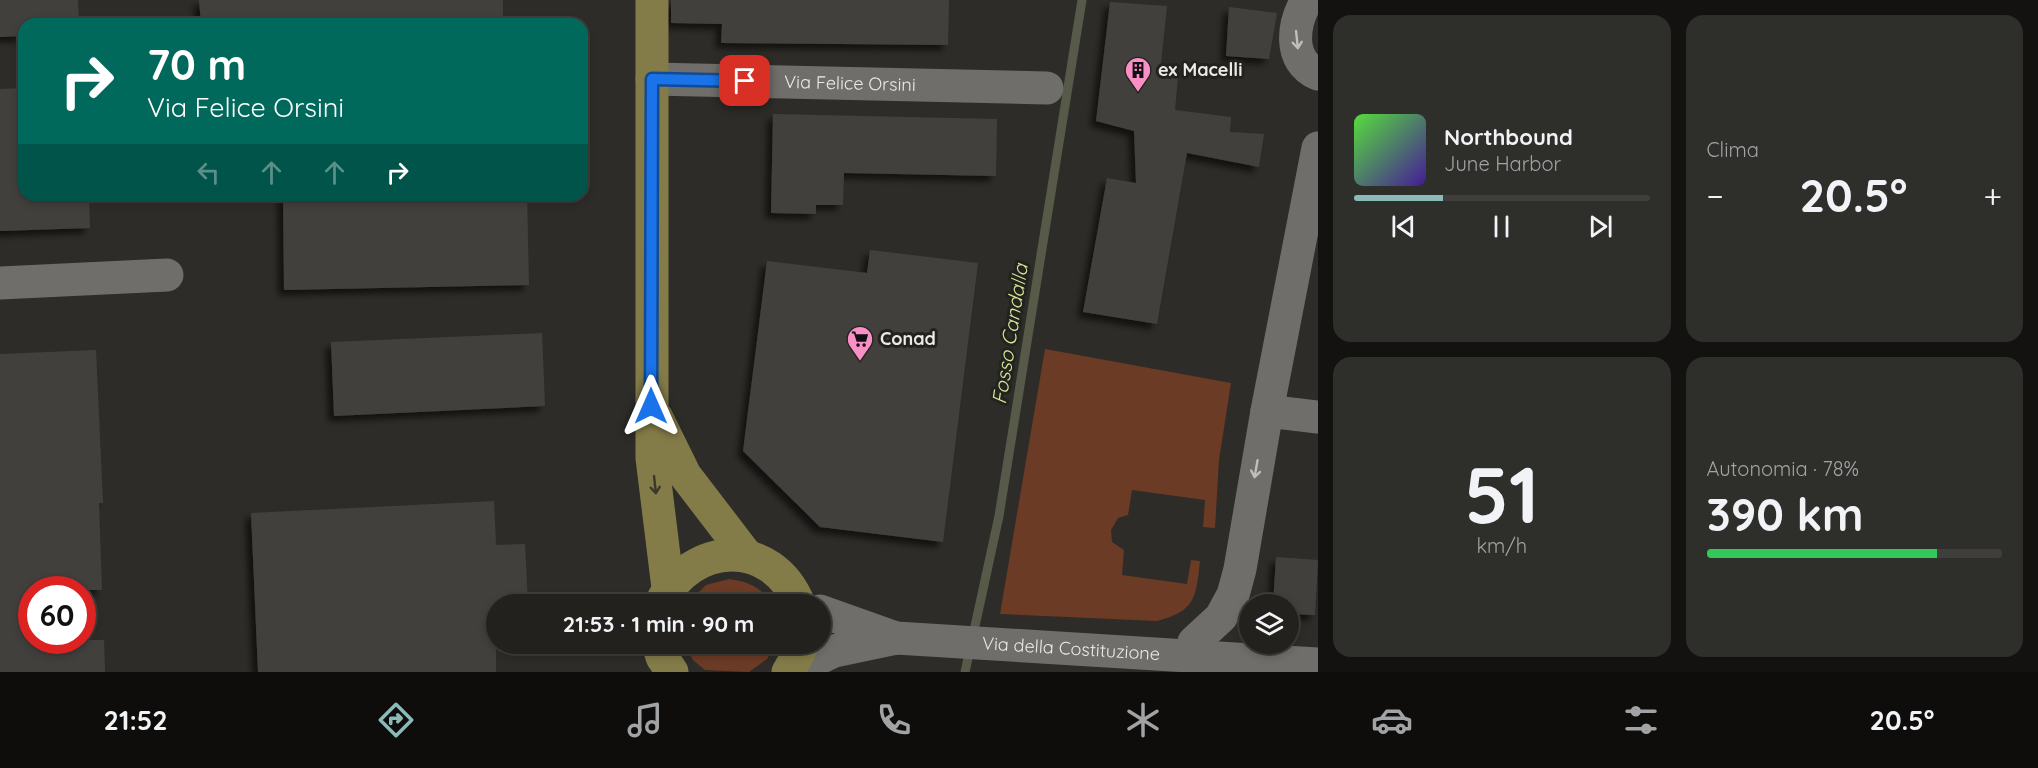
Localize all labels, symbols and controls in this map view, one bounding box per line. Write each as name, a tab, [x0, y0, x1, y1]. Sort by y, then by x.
one-way arrow	[1292, 30, 1303, 50]
text: 70 m	[147, 38, 246, 91]
icon: right	[48, 42, 126, 120]
pin	[719, 55, 770, 106]
building icon: ex Macelli	[1123, 55, 1153, 93]
place label: ex Macelli	[1158, 58, 1242, 81]
icon: arrive	[728, 64, 761, 97]
street label: Via Felice Orsini	[784, 70, 916, 96]
text: Via Felice Orsini	[147, 90, 344, 124]
text: Northbound	[1444, 123, 1573, 151]
text: Clima	[1707, 137, 1759, 162]
text: June Harbor	[1444, 151, 1561, 176]
icon: left	[192, 156, 225, 189]
icon: ahead	[255, 156, 288, 189]
icon: ahead	[318, 156, 351, 189]
icon: right	[381, 156, 414, 189]
text: 20.5°	[1800, 167, 1908, 223]
text: −	[1707, 175, 1724, 216]
text: +	[1983, 175, 2002, 216]
icon: previous	[1387, 210, 1420, 243]
icon: pause	[1485, 210, 1518, 243]
icon: next	[1584, 210, 1617, 243]
water label: Fosso Candalla	[986, 260, 1033, 406]
supermarket icon: Conad	[845, 324, 875, 362]
place label: Conad	[880, 327, 936, 350]
position arrow	[619, 374, 683, 438]
text: 51	[1464, 445, 1539, 543]
text: Autonomia · 78%	[1707, 456, 1859, 481]
one-way arrow	[1251, 458, 1262, 478]
one-way arrow	[650, 475, 661, 494]
text: 390 km	[1707, 486, 1864, 542]
text: km/h	[1476, 533, 1527, 558]
speed limit sign: 60	[18, 576, 96, 654]
map controls	[1239, 594, 1299, 654]
button: layers	[1239, 594, 1299, 654]
text: 21:53 · 1 min · 90 m	[563, 610, 754, 638]
street label: Via della Costituzione	[981, 631, 1161, 665]
icon: directions	[375, 699, 417, 741]
icon: music	[624, 699, 666, 741]
icon: phone	[873, 699, 915, 741]
icon: climate	[1122, 699, 1164, 741]
icon: car	[1371, 699, 1413, 741]
icon: filters	[1620, 699, 1662, 741]
text: 21:52	[104, 703, 168, 737]
text: 20.5°	[1870, 703, 1934, 737]

